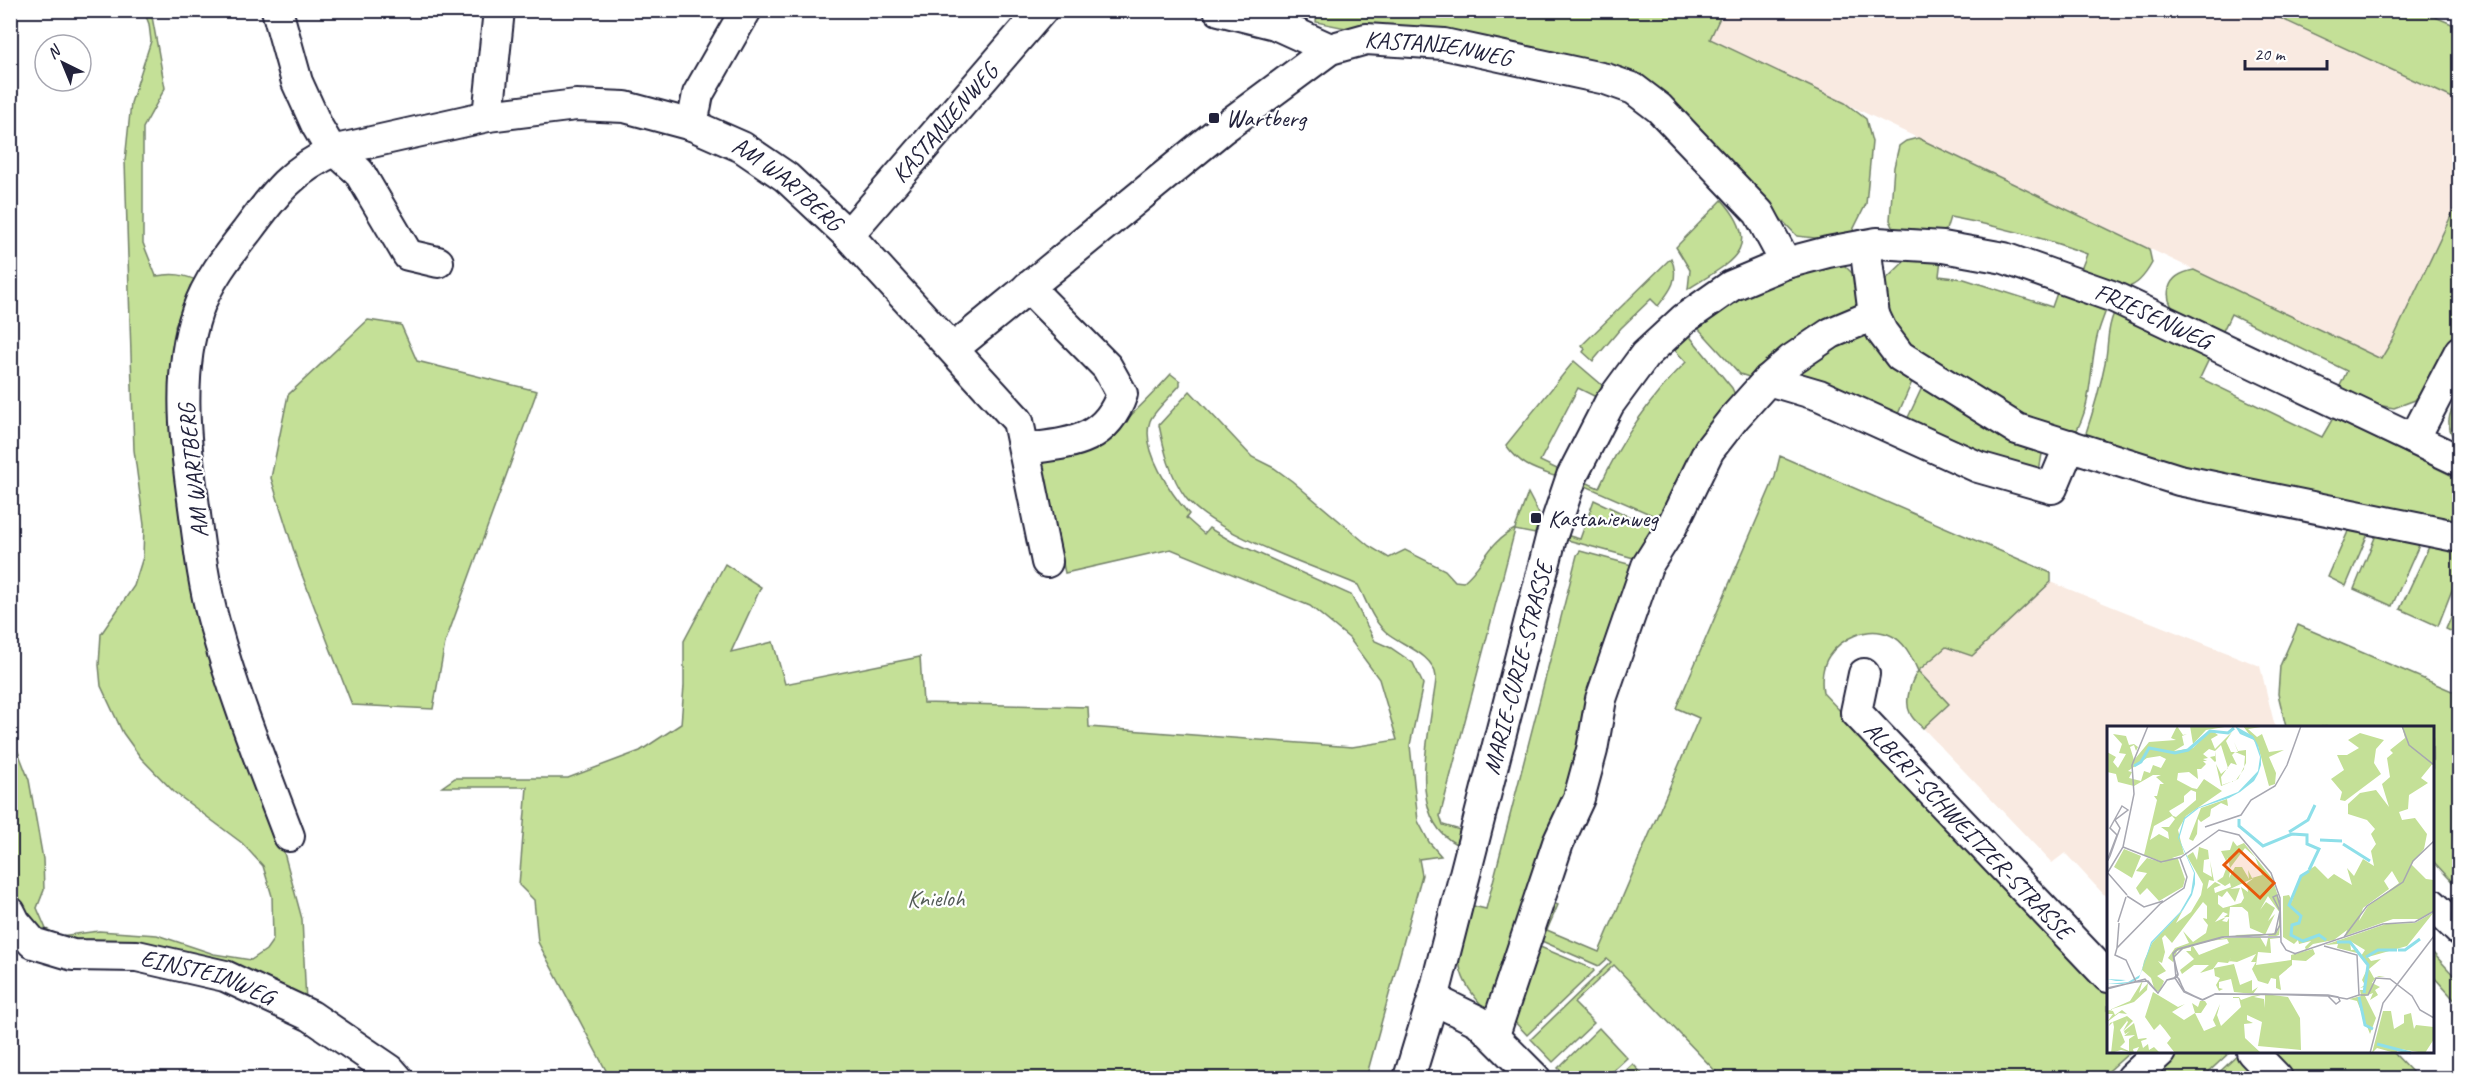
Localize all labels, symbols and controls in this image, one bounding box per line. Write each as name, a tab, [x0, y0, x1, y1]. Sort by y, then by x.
street label: KASTANIENWEG	[1364, 24, 1516, 74]
north arrow	[33, 33, 93, 93]
scale bar	[2245, 33, 2328, 71]
text: N	[43, 40, 66, 63]
text: 20 m	[2254, 43, 2287, 65]
street label: KASTANIENWEG	[885, 55, 1006, 189]
place label: Wartberg	[1226, 103, 1308, 133]
marker: Wartberg	[1207, 111, 1221, 125]
street label: AM WARTBERG	[728, 130, 851, 239]
street label: FRIESENWEG	[2091, 276, 2219, 357]
street label: AM WARTBERG	[171, 400, 215, 539]
place label: Kastanienweg	[1548, 503, 1659, 533]
marker: Kastanienweg	[1529, 511, 1543, 525]
street label: MARIE-CURIE-STRASSE	[1476, 556, 1560, 778]
street label: ALBERT-SCHWEITZER-STRASSE	[1858, 715, 2081, 948]
inset map	[2107, 726, 2434, 1053]
park label: Knieloh	[907, 883, 966, 913]
street label: EINSTEINWEG	[138, 942, 281, 1013]

